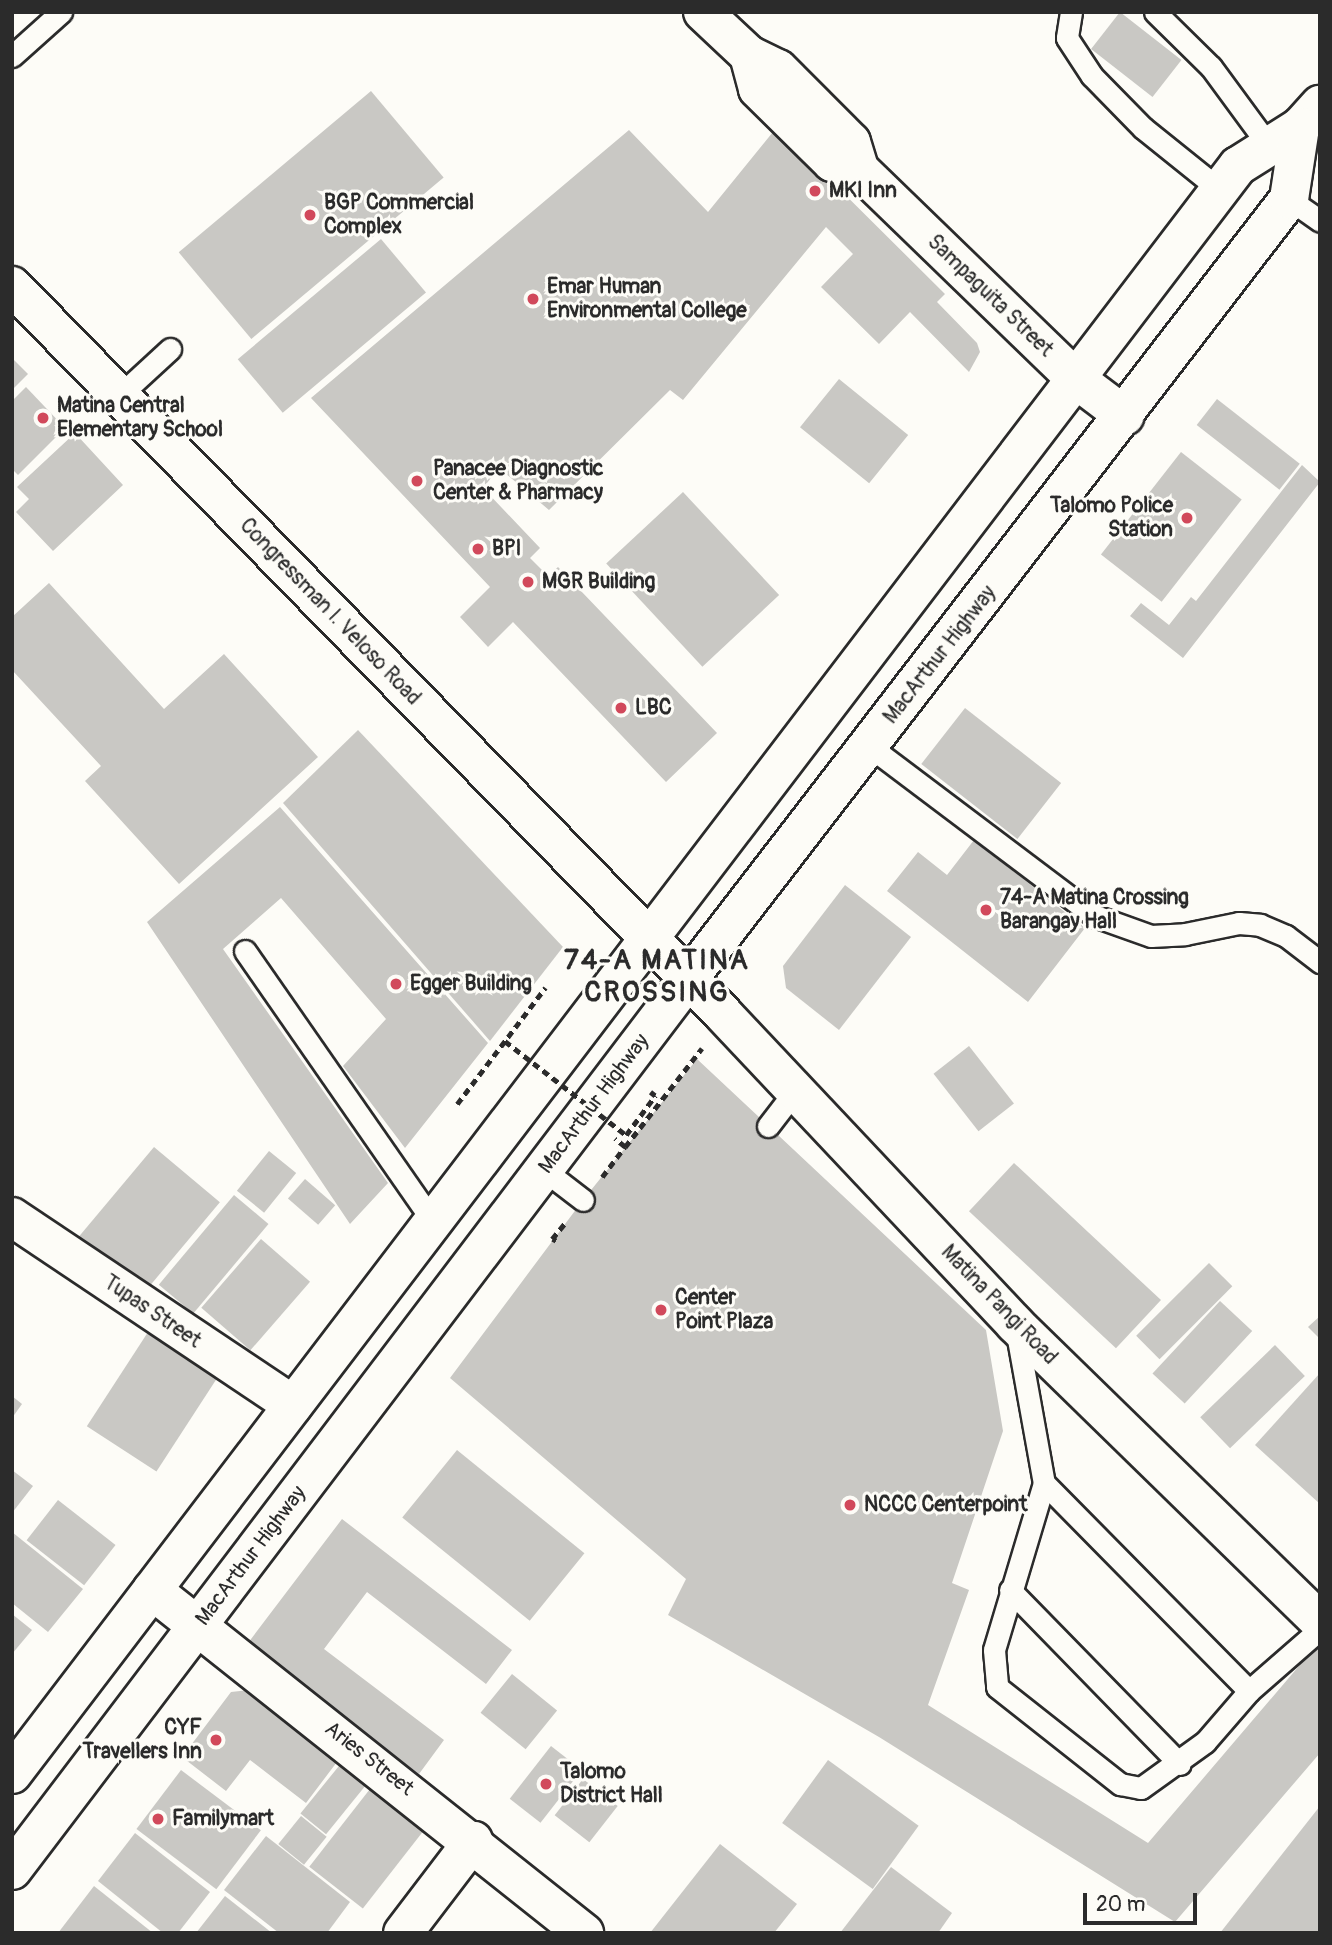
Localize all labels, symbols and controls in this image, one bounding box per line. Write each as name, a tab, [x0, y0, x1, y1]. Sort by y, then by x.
place label: MKI Inn	[829, 178, 897, 204]
marker: MKI Inn	[807, 183, 823, 199]
place label: BGP Commercial Complex	[324, 190, 474, 240]
marker: BGP Commercial Complex	[302, 207, 318, 223]
street label: Sampaguita Street	[922, 230, 1058, 362]
place label: Emar Human Environmental College	[547, 274, 747, 324]
marker: Emar Human Environmental College	[525, 291, 541, 307]
place label: Matina Central Elementary School	[57, 393, 223, 443]
marker: Matina Central Elementary School	[35, 410, 51, 426]
place label: Panacee Diagnostic Center & Pharmacy	[433, 456, 604, 506]
marker: Panacee Diagnostic Center & Pharmacy	[407, 471, 427, 491]
place label: Talomo Police Station	[1050, 493, 1173, 543]
marker: Talomo Police Station	[1179, 510, 1195, 526]
street label: Congressman I. Veloso Road	[234, 513, 426, 711]
place label: BPI	[492, 536, 521, 562]
marker: BPI	[470, 541, 486, 557]
place label: MGR Building	[542, 569, 655, 595]
marker: MGR Building	[520, 574, 536, 590]
street label: MacArthur Highway	[878, 581, 1002, 729]
place label: LBC	[635, 695, 672, 721]
marker: LBC	[613, 700, 629, 716]
place label: 74-A Matina Crossing Barangay Hall	[1000, 885, 1189, 935]
marker: 74-A Matina Crossing Barangay Hall	[978, 902, 994, 918]
district label: 74-A MATINA CROSSING	[565, 944, 749, 1010]
place label: Egger Building	[410, 971, 532, 997]
marker: Egger Building	[388, 976, 404, 992]
street label: MacArthur Highway	[533, 1029, 655, 1179]
street label: Matina Pangi Road	[936, 1240, 1062, 1370]
street label: Tupas Street	[98, 1270, 206, 1354]
place label: Center Point Plaza	[675, 1285, 773, 1335]
marker: Center Point Plaza	[653, 1302, 669, 1318]
street label: MacArthur Highway	[190, 1481, 312, 1631]
place label: NCCC Centerpoint	[864, 1492, 1027, 1518]
marker: NCCC Centerpoint	[842, 1497, 858, 1513]
place label: CYF Travellers Inn	[82, 1715, 202, 1765]
street label: Aries Street	[319, 1716, 419, 1802]
marker: CYF Travellers Inn	[208, 1732, 224, 1748]
place label: Talomo District Hall	[560, 1759, 663, 1809]
marker: Talomo District Hall	[538, 1776, 554, 1792]
place label: Familymart	[172, 1806, 274, 1832]
marker: Familymart	[150, 1811, 166, 1827]
scale bar	[1087, 1878, 1201, 1922]
text: 20 m	[1096, 1891, 1145, 1918]

